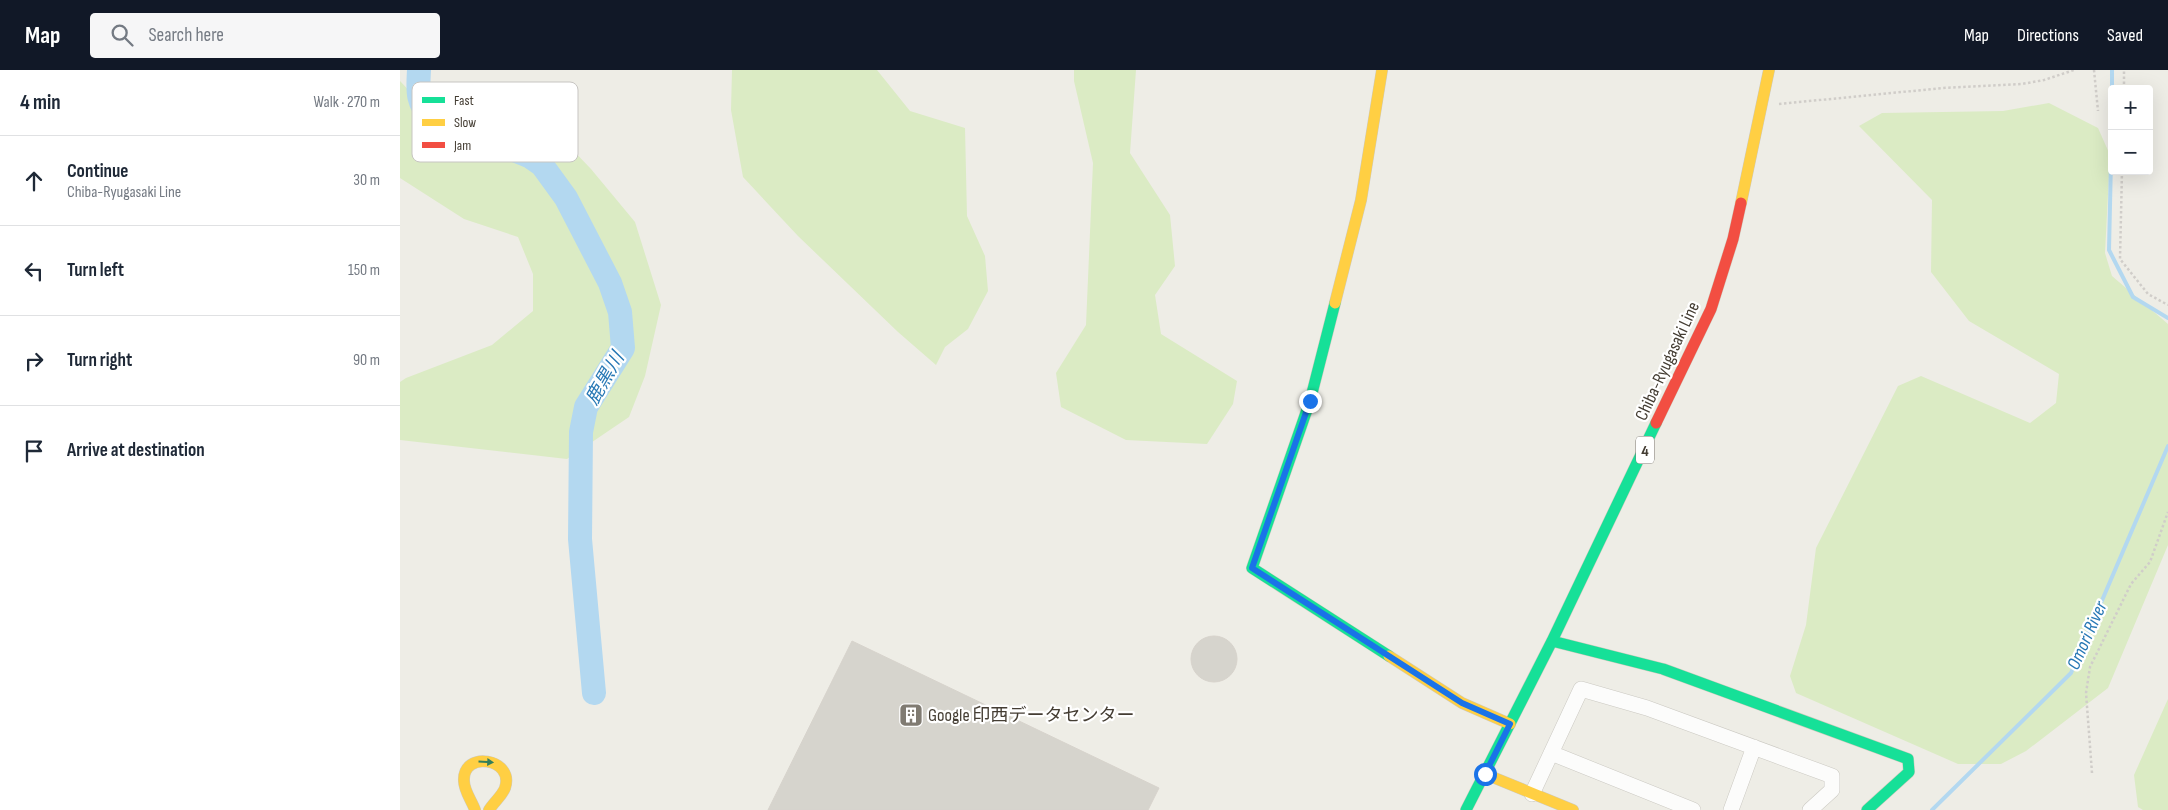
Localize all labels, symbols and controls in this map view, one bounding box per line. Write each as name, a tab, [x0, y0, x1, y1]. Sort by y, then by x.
search box	[90, 13, 440, 58]
text: Map	[25, 21, 60, 50]
icon: search	[108, 21, 136, 49]
text: Search here	[148, 24, 224, 47]
text: Map	[1964, 25, 1989, 46]
text: Directions	[2017, 25, 2079, 46]
text: Saved	[2107, 25, 2143, 46]
legend	[412, 82, 578, 162]
map controls	[2108, 85, 2153, 175]
button: +	[2108, 85, 2153, 130]
text: 4 min	[20, 90, 61, 115]
text: Fast	[454, 92, 474, 109]
text: Walk · 270 m	[314, 93, 380, 112]
text: Slow	[454, 114, 476, 131]
button: −	[2108, 130, 2153, 175]
text: Jam	[453, 137, 471, 154]
text: Continue	[67, 160, 128, 183]
icon: ahead	[20, 167, 48, 195]
text: 30 m	[353, 171, 380, 190]
text: Chiba-Ryugasaki Line	[67, 183, 181, 202]
icon: left	[20, 257, 48, 285]
text: Turn left	[67, 259, 124, 282]
text: 150 m	[348, 261, 380, 280]
street label: Chiba-Ryugasaki Line	[1631, 299, 1704, 424]
icon: right	[20, 347, 48, 375]
water label: 鹿黒川	[581, 347, 631, 409]
text: Turn right	[67, 349, 132, 372]
text: 90 m	[353, 351, 380, 370]
route end	[1299, 390, 1322, 413]
road number: 4	[1636, 436, 1654, 464]
icon: arrive	[20, 437, 48, 465]
text: Arrive at destination	[67, 439, 205, 462]
water label: Omori River	[2062, 597, 2113, 673]
building icon: Google 印西データセンター	[898, 702, 924, 728]
place label: Google 印西データセンター	[928, 705, 1135, 726]
one-way arrow	[478, 758, 494, 766]
route start	[1474, 763, 1497, 786]

